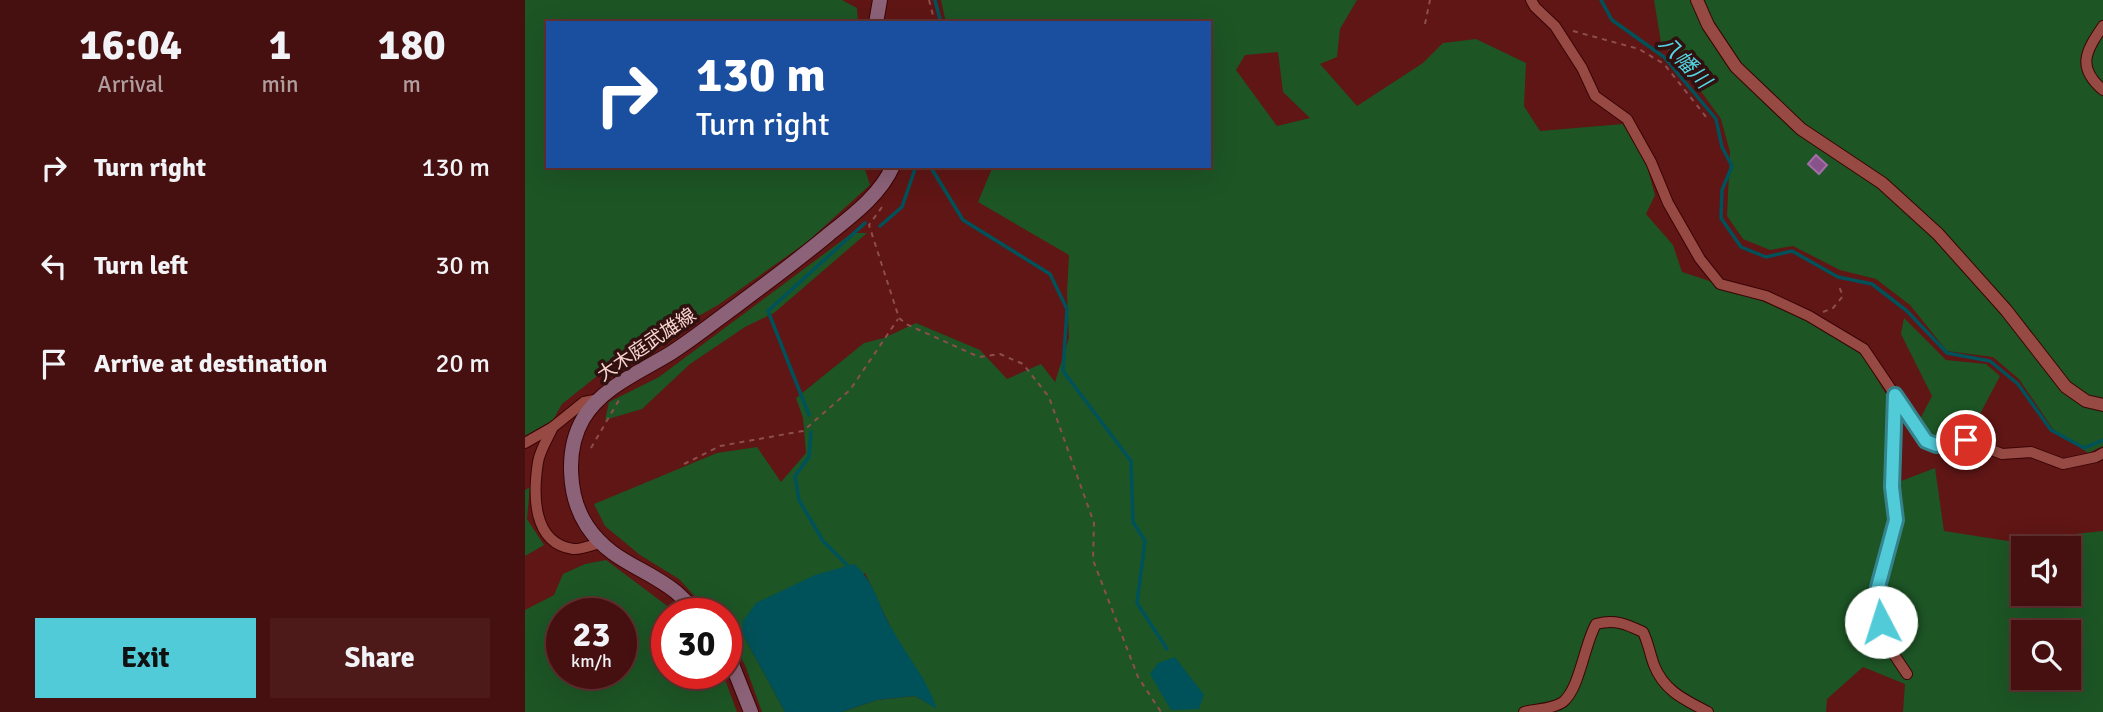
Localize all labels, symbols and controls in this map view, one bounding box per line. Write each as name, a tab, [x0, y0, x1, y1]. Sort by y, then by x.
text: 16:04	[79, 20, 182, 71]
text: 1	[269, 20, 291, 71]
text: 180	[378, 20, 446, 71]
water label: 八幡川	[1654, 30, 1718, 95]
text: 130 m	[696, 45, 826, 105]
icon: right	[581, 49, 672, 140]
text: Arrival	[98, 70, 164, 99]
text: min	[261, 70, 299, 99]
text: m	[403, 70, 421, 99]
text: Turn right	[696, 105, 829, 144]
icon: right	[35, 149, 73, 187]
text: Turn right	[94, 152, 206, 184]
text: 130 m	[421, 152, 490, 184]
icon: left	[35, 247, 73, 285]
text: Turn left	[94, 250, 188, 282]
text: 30 m	[435, 250, 490, 282]
street label: 大木庭武雄線	[593, 303, 701, 387]
icon: arrive	[35, 345, 73, 383]
text: Arrive at destination	[94, 348, 327, 380]
text: 20 m	[435, 348, 490, 380]
pin	[1936, 410, 1996, 470]
icon: arrive	[1947, 421, 1985, 459]
map controls	[2011, 536, 2081, 690]
button: sound	[2011, 536, 2081, 606]
position arrow	[1844, 585, 1918, 659]
speed limit sign: 30	[651, 598, 742, 689]
text: 23	[573, 613, 610, 656]
button: Exit	[35, 618, 256, 698]
button: Share	[270, 618, 490, 698]
button: search	[2011, 620, 2081, 690]
text: km/h	[571, 650, 612, 672]

